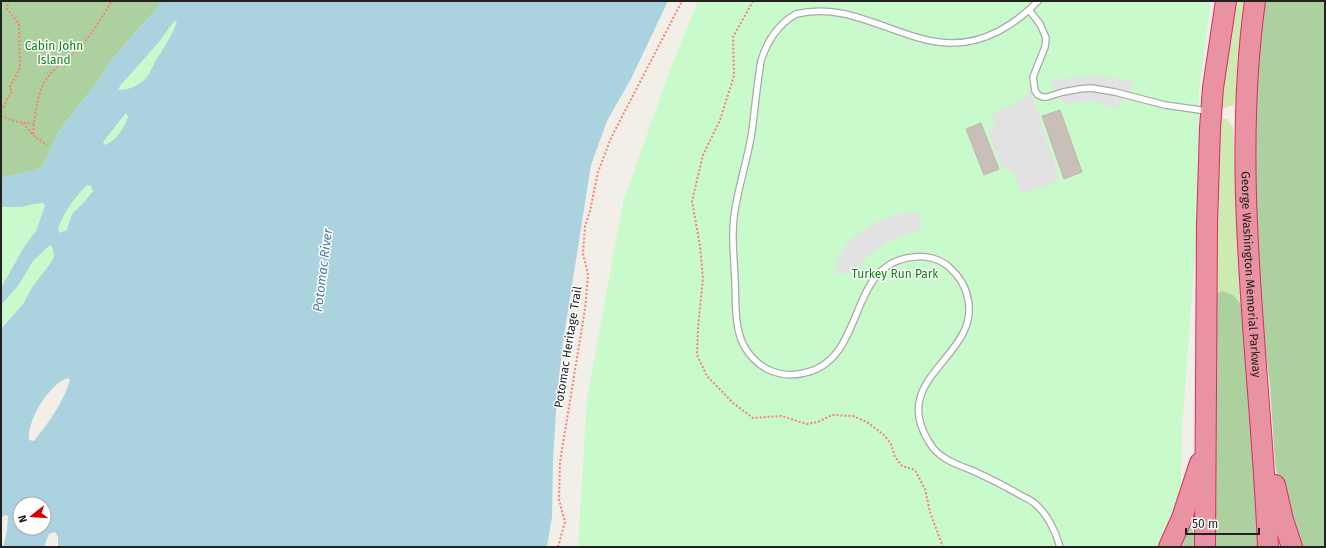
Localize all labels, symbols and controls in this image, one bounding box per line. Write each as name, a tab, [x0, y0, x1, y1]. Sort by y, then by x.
park label: Cabin John Island	[25, 39, 83, 67]
street label: George Washington Memorial Parkway	[1239, 171, 1264, 378]
water label: Potomac River	[310, 227, 335, 313]
park label: Turkey Run Park	[851, 267, 939, 281]
street label: Potomac Heritage Trail	[551, 285, 585, 409]
north arrow	[12, 496, 52, 536]
scale bar	[1186, 510, 1259, 536]
text: N	[16, 513, 30, 524]
text: 50 m	[1192, 517, 1218, 531]

